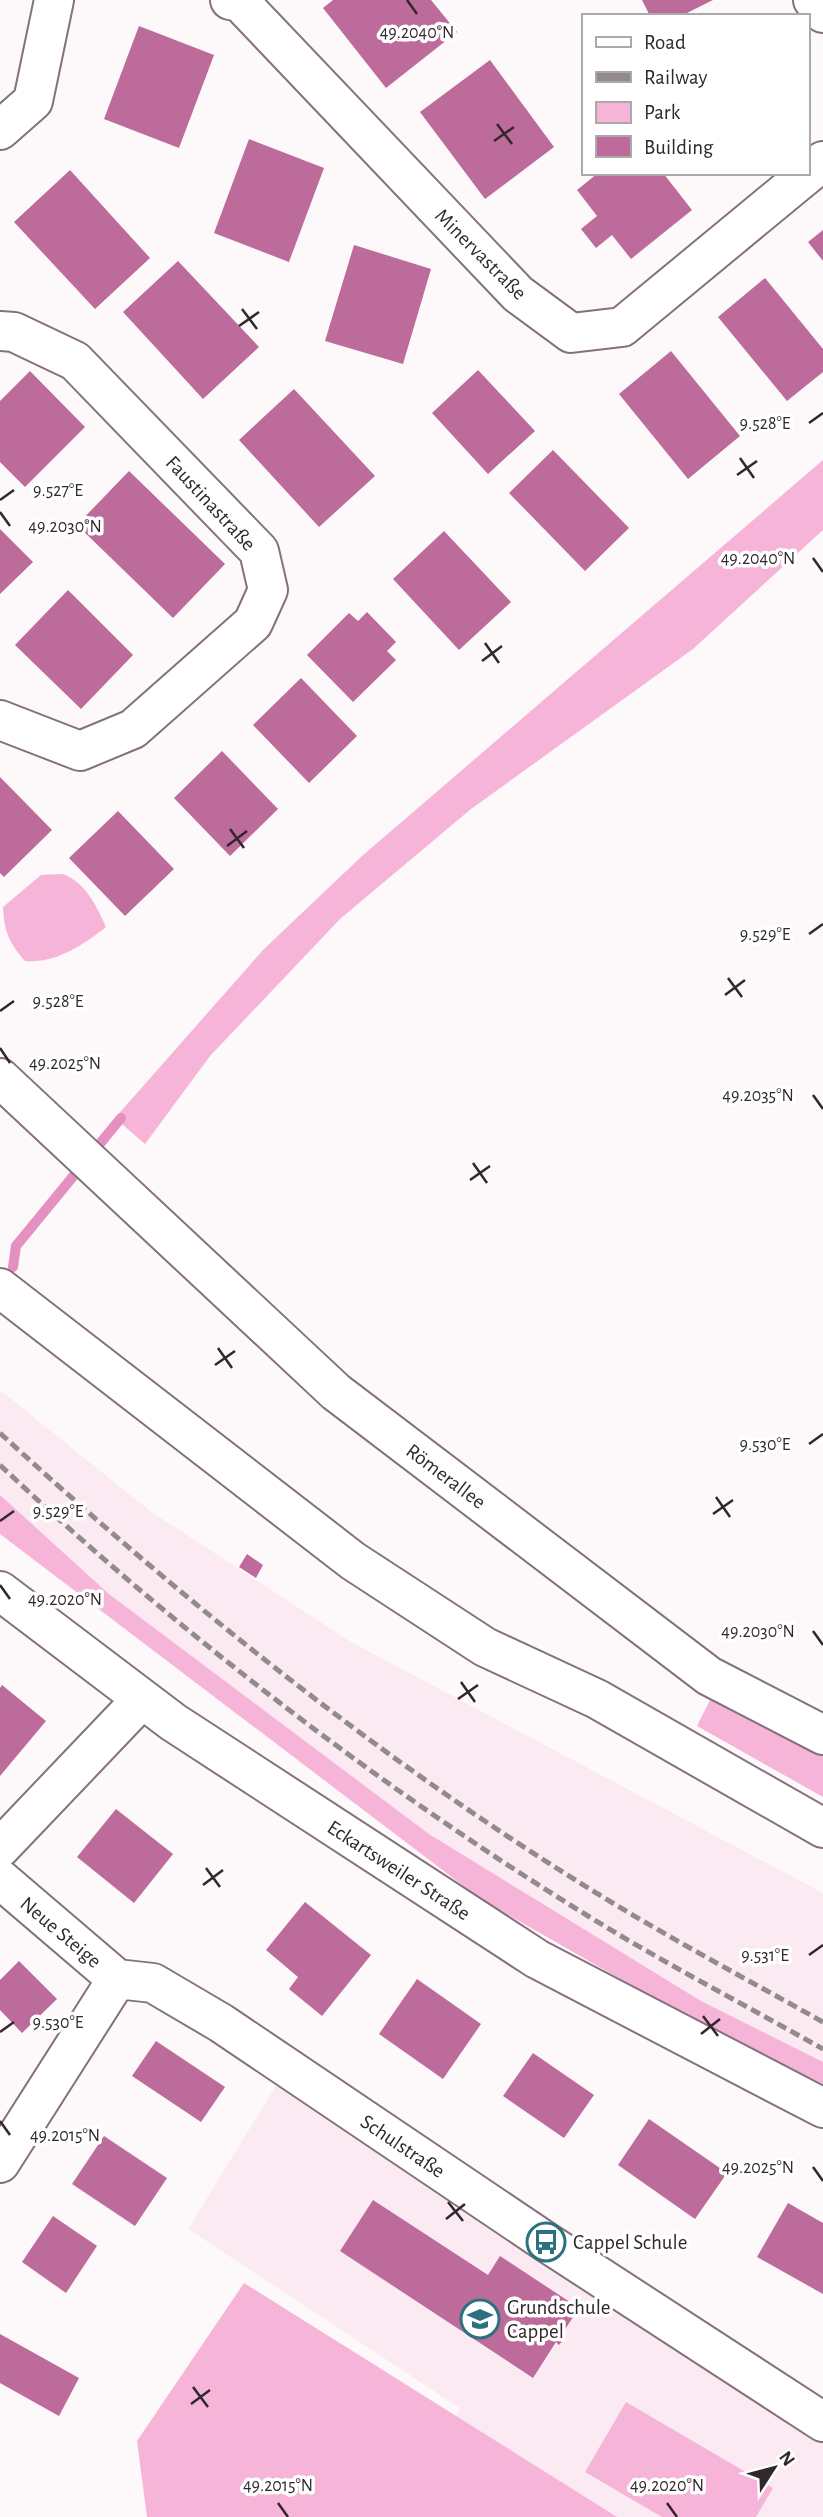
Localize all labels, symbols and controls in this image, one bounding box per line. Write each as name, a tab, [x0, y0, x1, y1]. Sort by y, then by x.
legend	[582, 14, 809, 175]
text: 49.2040°N	[380, 24, 454, 42]
text: Road	[644, 32, 686, 53]
text: Railway	[644, 67, 707, 88]
text: Park	[644, 102, 681, 123]
text: Building	[644, 137, 714, 158]
street label: Minervastraße	[431, 205, 530, 304]
text: 9.528°E	[740, 415, 791, 433]
street label: Faustinastraße	[162, 452, 260, 555]
text: 9.527°E	[33, 482, 83, 500]
text: 49.2030°N	[28, 518, 102, 536]
text: 49.2040°N	[721, 550, 795, 568]
text: 9.529°E	[740, 926, 791, 944]
text: 9.528°E	[33, 993, 84, 1011]
text: 49.2025°N	[29, 1055, 101, 1073]
text: 49.2035°N	[722, 1087, 794, 1105]
text: 9.530°E	[740, 1436, 791, 1454]
street label: Römerallee	[402, 1440, 489, 1513]
text: 9.529°E	[33, 1503, 84, 1521]
text: 49.2020°N	[28, 1591, 102, 1609]
text: 49.2030°N	[721, 1623, 795, 1641]
street label: Eckartsweiler Straße	[324, 1817, 474, 1924]
street label: Neue Steige	[16, 1893, 105, 1972]
text: 9.531°E	[741, 1947, 789, 1965]
text: 9.530°E	[33, 2014, 84, 2032]
street label: Schulstraße	[357, 2111, 449, 2182]
text: 49.2015°N	[30, 2127, 100, 2145]
text: 49.2025°N	[722, 2159, 794, 2177]
bus stop icon: Cappel Schule	[525, 2221, 567, 2263]
place label: Cappel Schule	[573, 2232, 687, 2253]
place label: Grundschule Cappel	[507, 2297, 611, 2342]
school or university icon: Grundschule Cappel	[459, 2298, 501, 2340]
north arrow	[739, 2433, 809, 2503]
text: N	[775, 2448, 798, 2470]
text: 49.2015°N	[243, 2477, 313, 2495]
text: 49.2020°N	[630, 2477, 704, 2495]

